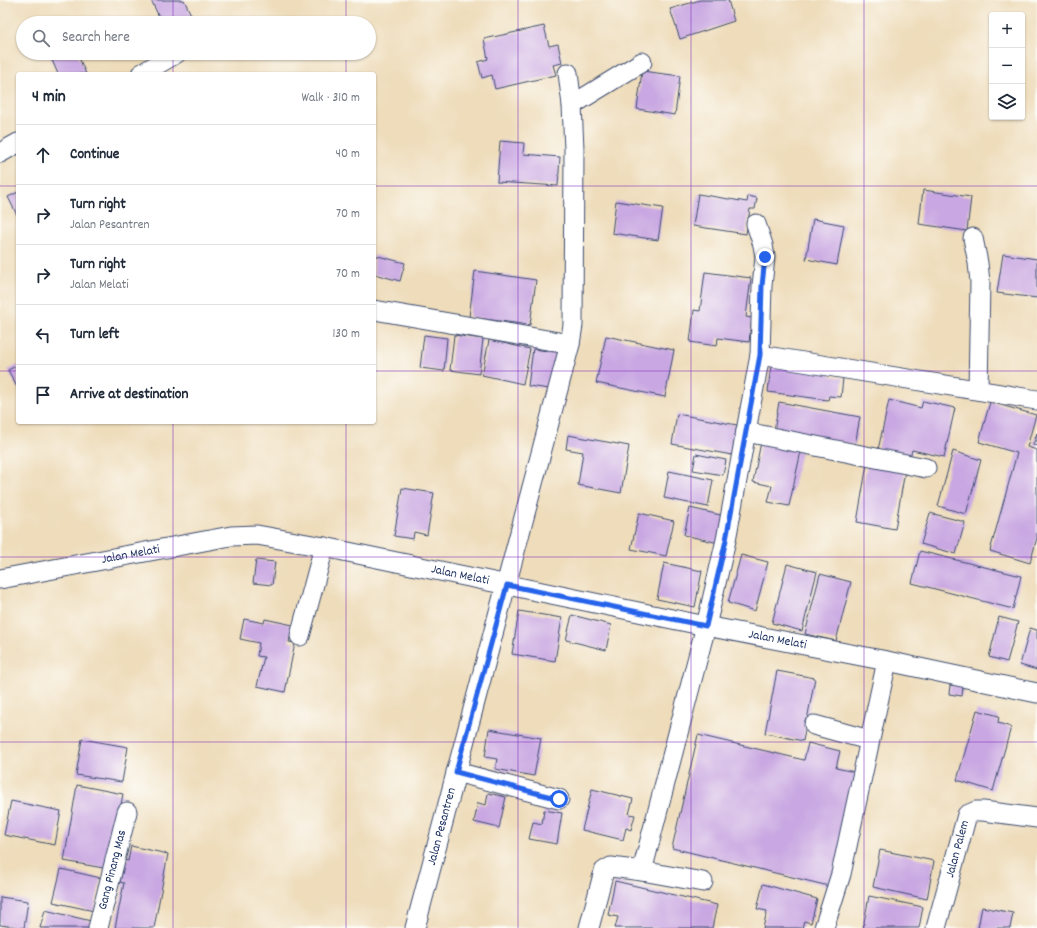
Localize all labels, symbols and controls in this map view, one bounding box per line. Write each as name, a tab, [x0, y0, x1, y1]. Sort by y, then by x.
map controls	[989, 12, 1025, 120]
button: +	[989, 12, 1025, 48]
search box	[16, 16, 376, 60]
icon: search	[30, 27, 52, 49]
text: Search here	[62, 27, 130, 49]
button: −	[989, 48, 1025, 84]
button: layers	[989, 84, 1025, 120]
text: 4 min	[32, 86, 66, 110]
text: Walk · 310 m	[301, 89, 360, 108]
icon: ahead	[32, 144, 54, 166]
text: Continue	[70, 144, 119, 166]
text: 40 m	[336, 145, 360, 164]
text: Turn right	[70, 194, 126, 216]
icon: right	[32, 204, 54, 226]
text: 70 m	[336, 205, 360, 224]
text: Jalan Pesantren	[70, 216, 150, 235]
route end	[756, 248, 774, 266]
text: Turn right	[70, 254, 126, 276]
icon: right	[32, 264, 54, 286]
text: 70 m	[336, 265, 360, 284]
text: Jalan Melati	[70, 276, 129, 295]
icon: left	[32, 324, 54, 346]
text: Turn left	[70, 324, 119, 346]
text: 130 m	[332, 325, 360, 344]
icon: arrive	[32, 384, 54, 406]
text: Arrive at destination	[70, 384, 188, 406]
street label: Jalan Melati	[100, 540, 162, 569]
street label: Jalan Melati	[429, 560, 491, 591]
street label: Jalan Melati	[747, 625, 809, 655]
street label: Jalan Pesantren	[423, 786, 461, 867]
route start	[550, 790, 568, 808]
street label: Jalan Palem	[941, 818, 975, 880]
street label: Gang Pinang Mas	[93, 828, 132, 912]

